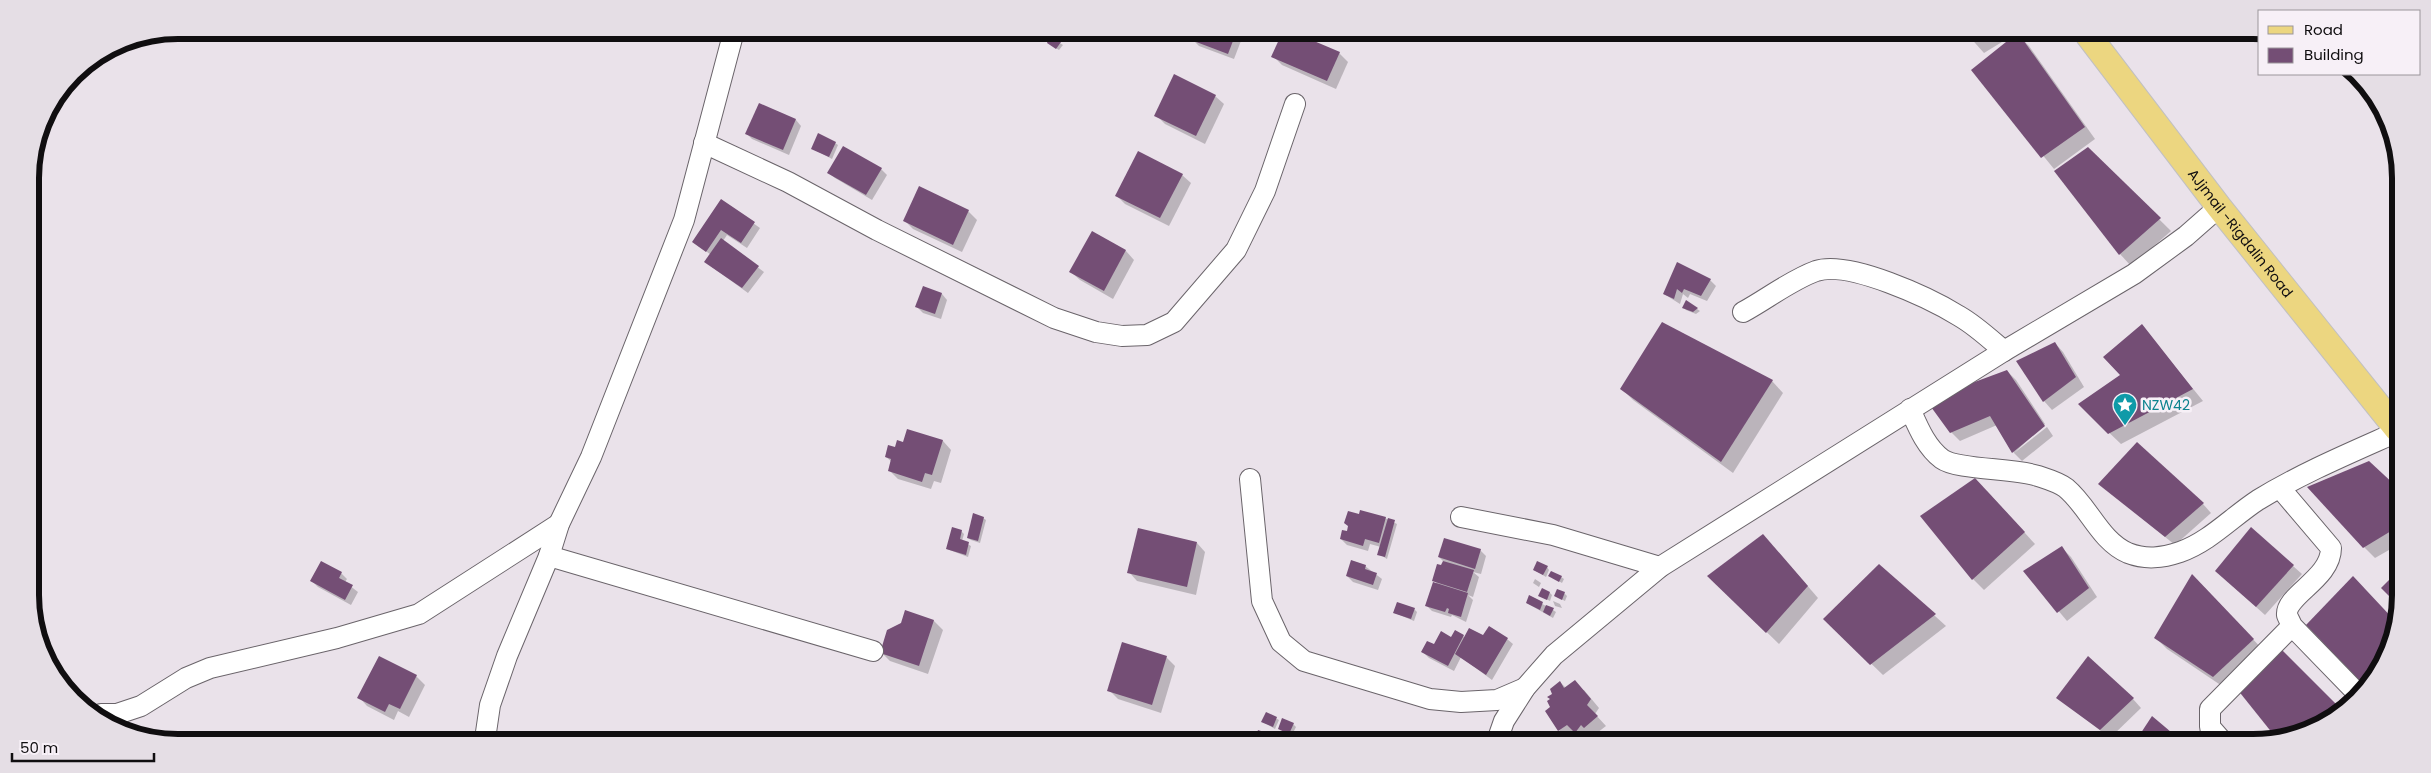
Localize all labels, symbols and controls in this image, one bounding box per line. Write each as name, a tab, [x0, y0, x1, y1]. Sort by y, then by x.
legend	[2258, 10, 2421, 75]
text: Road	[2304, 19, 2343, 40]
text: Building	[2304, 44, 2364, 65]
street label: AJjmail -Rigdalin Road	[2183, 165, 2298, 302]
place icon: NZW42	[2112, 392, 2138, 426]
place label: NZW42	[2142, 395, 2190, 415]
scale bar	[12, 730, 155, 762]
text: 50 m	[20, 737, 58, 758]

